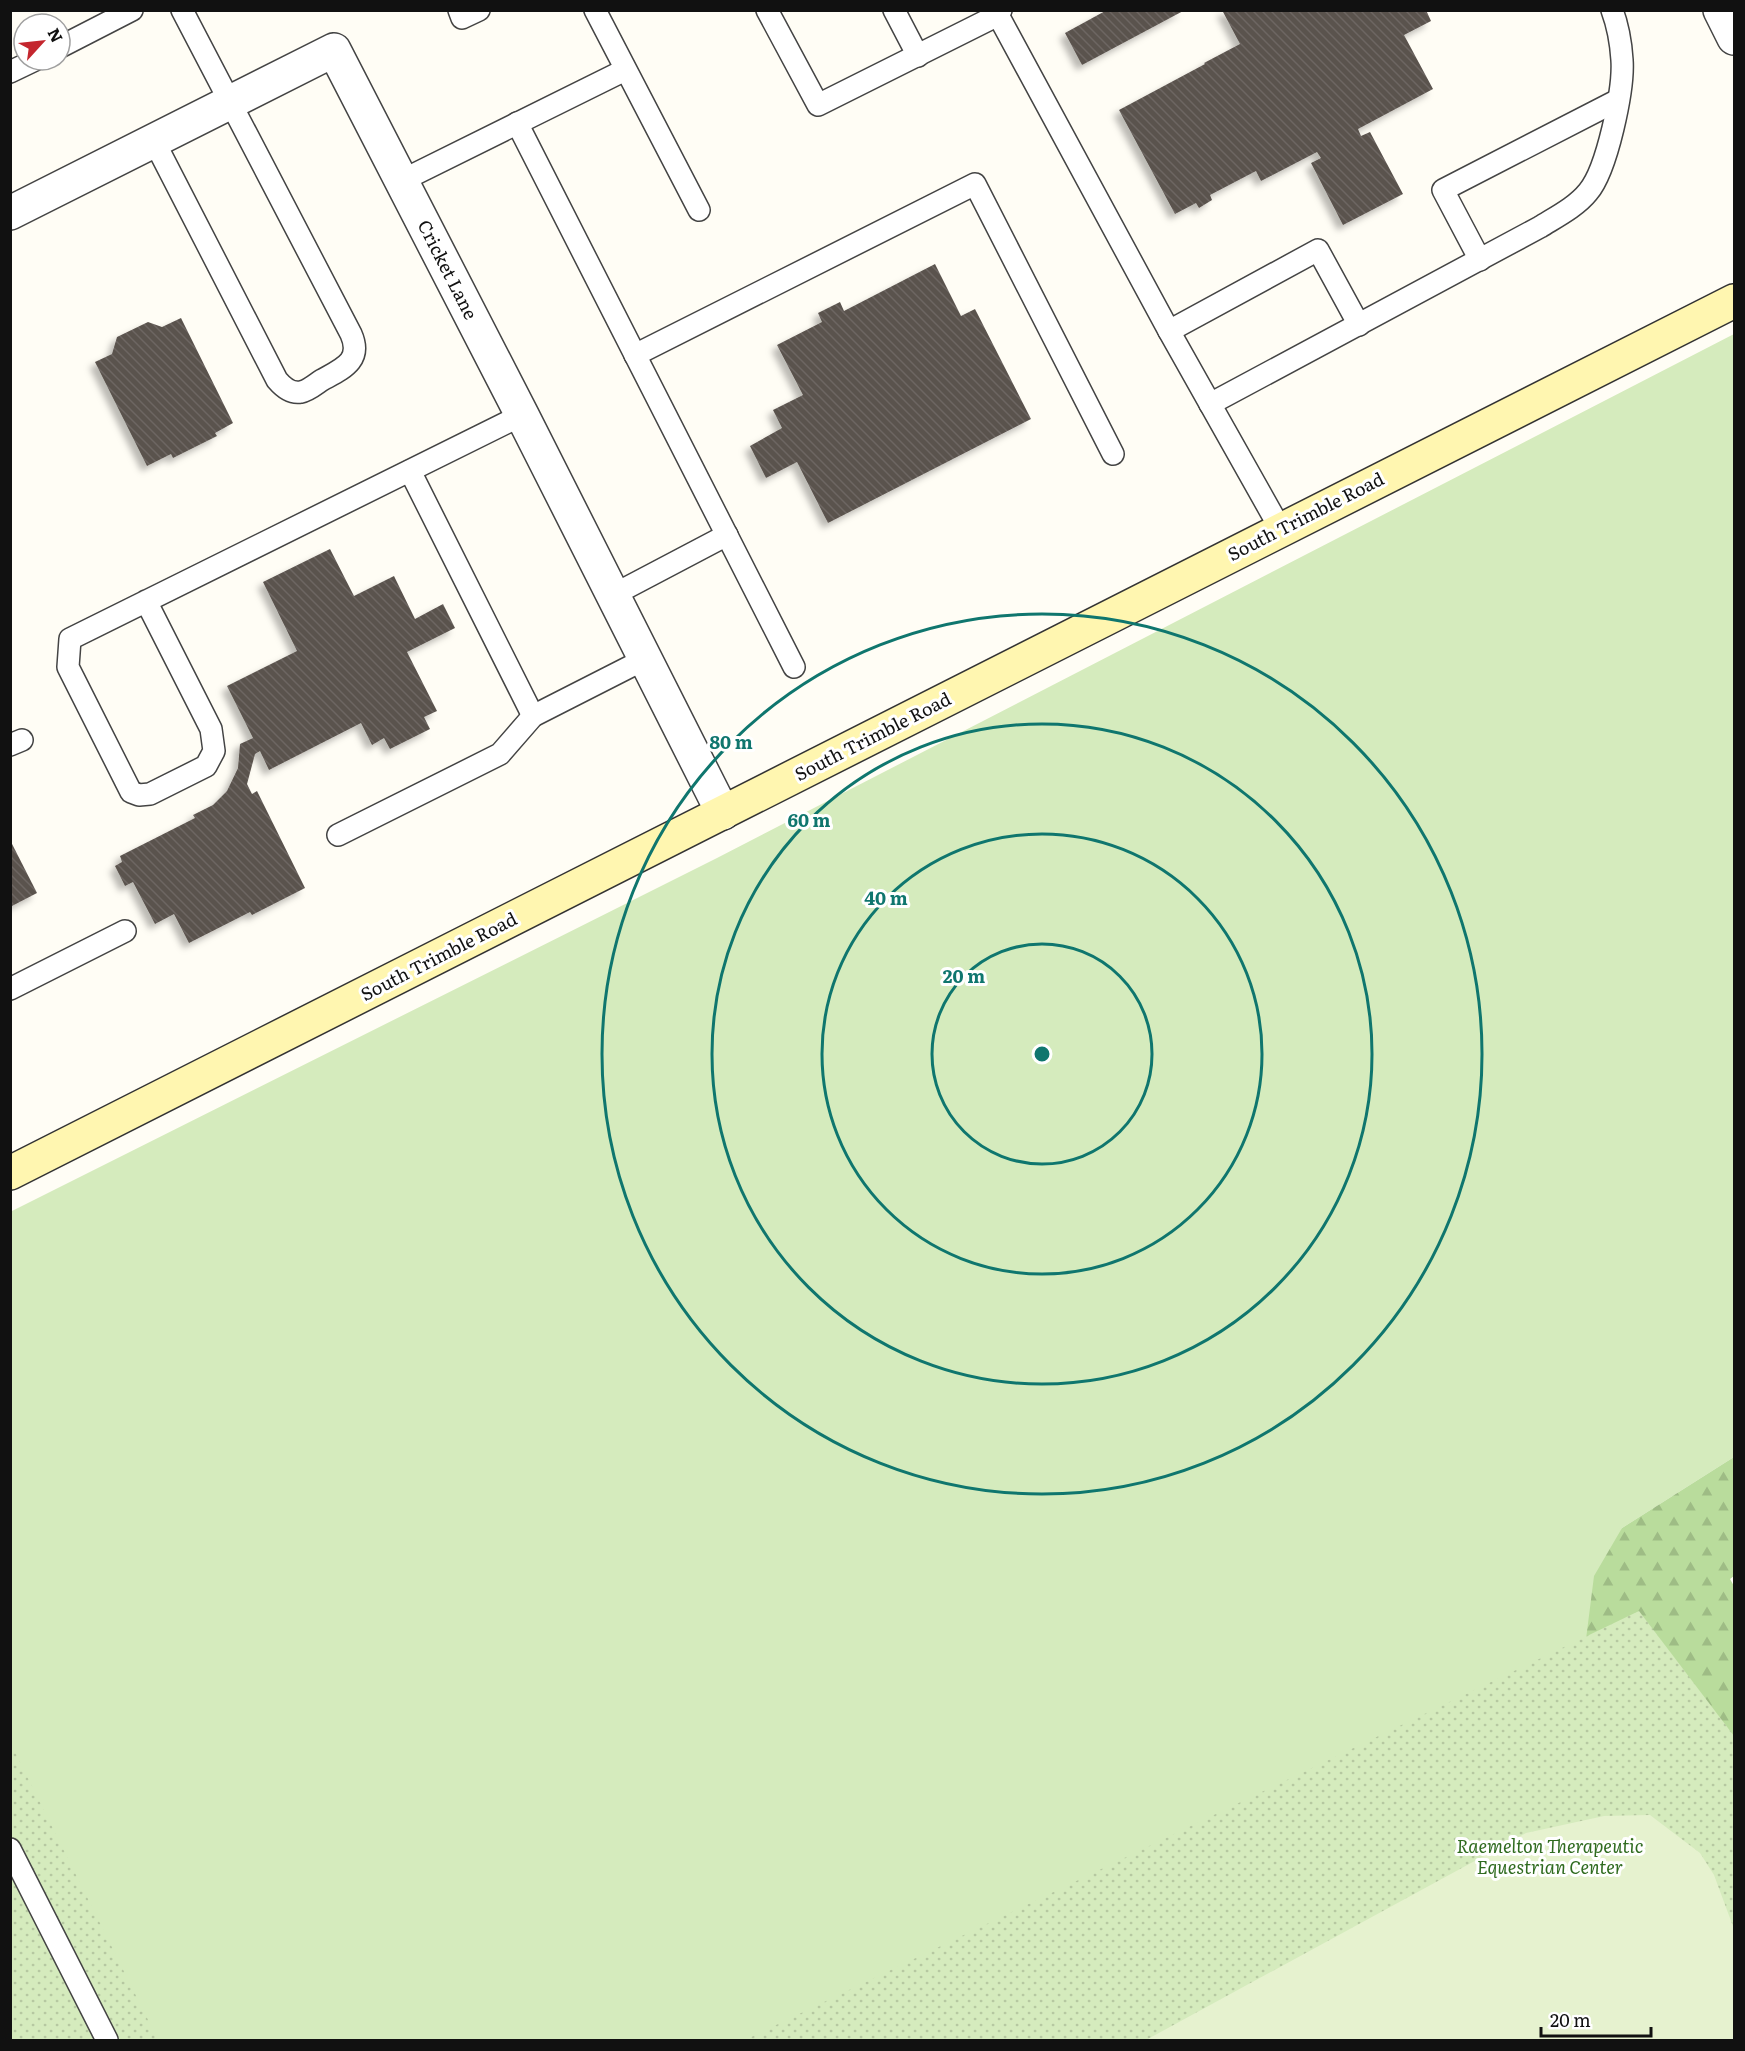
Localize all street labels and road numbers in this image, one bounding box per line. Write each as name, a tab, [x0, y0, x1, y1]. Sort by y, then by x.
street label: Cricket Lane	[412, 215, 485, 324]
street label: South Trimble Road	[1222, 465, 1388, 567]
street label: South Trimble Road	[789, 685, 955, 787]
street label: South Trimble Road	[355, 905, 521, 1007]

